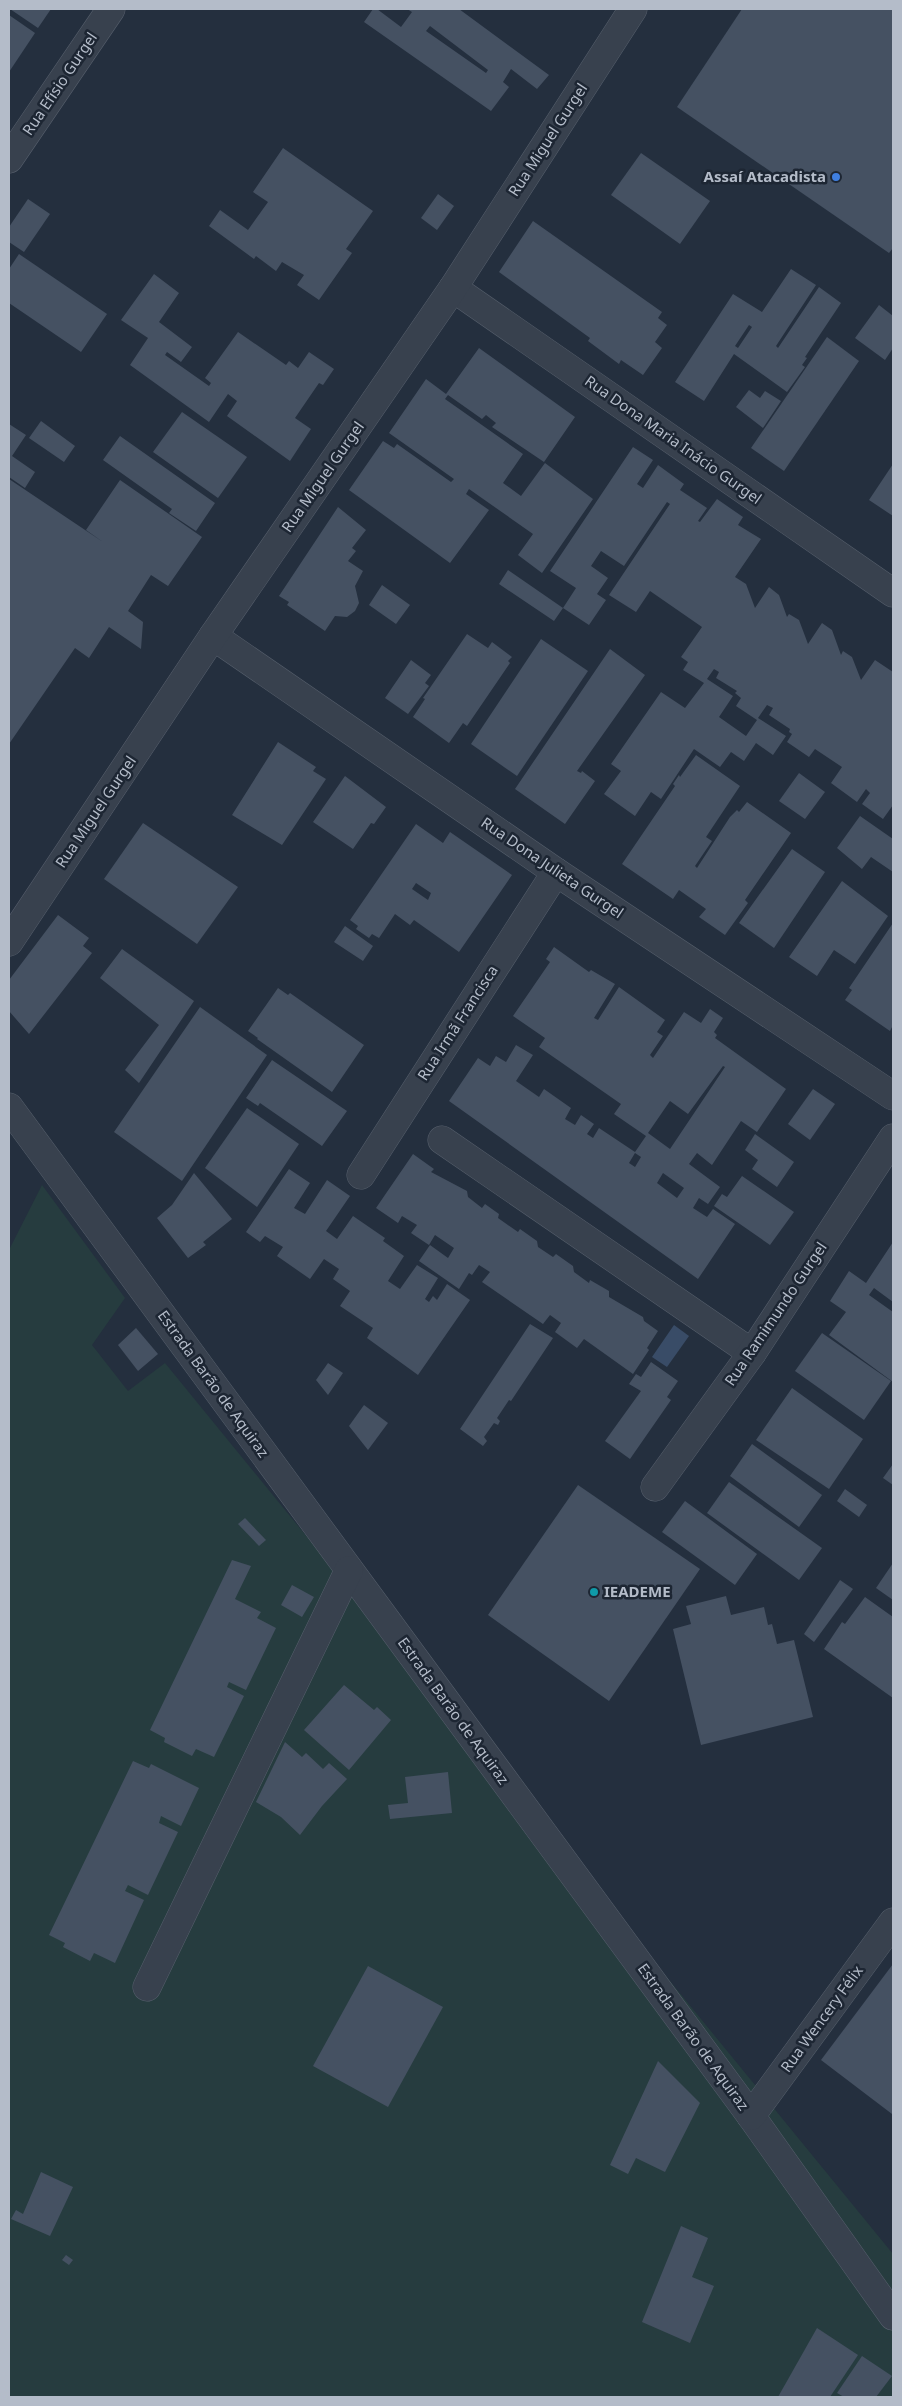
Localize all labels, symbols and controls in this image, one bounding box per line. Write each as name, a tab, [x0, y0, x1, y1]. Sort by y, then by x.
street label: Rua Efísio Gurgel	[17, 28, 101, 139]
street label: Rua Miguel Gurgel	[503, 79, 591, 200]
place label: Assaí Atacadista	[704, 166, 826, 186]
marker: Assaí Atacadista	[830, 171, 842, 183]
street label: Rua Dona Maria Inácio Gurgel	[581, 370, 766, 508]
street label: Rua Miguel Gurgel	[276, 417, 368, 536]
street label: Rua Miguel Gurgel	[50, 752, 140, 871]
street label: Rua Dona Julieta Gurgel	[477, 812, 628, 922]
street label: Rua Irmã Francisca	[412, 961, 502, 1084]
street label: Rua Ramimundo Gurgel	[720, 1238, 831, 1389]
street label: Estrada Barão de Aquiraz	[154, 1306, 274, 1461]
place label: IEADEME	[604, 1581, 671, 1601]
marker: IEADEME	[588, 1586, 600, 1598]
street label: Estrada Barão de Aquiraz	[394, 1633, 514, 1788]
street label: Estrada Barão de Aquiraz	[634, 1959, 754, 2114]
street label: Rua Wencery Félix	[776, 1961, 867, 2076]

